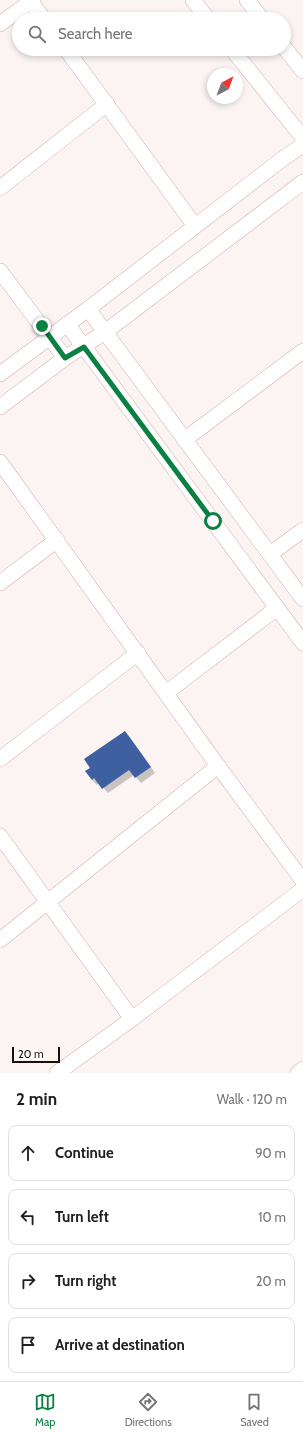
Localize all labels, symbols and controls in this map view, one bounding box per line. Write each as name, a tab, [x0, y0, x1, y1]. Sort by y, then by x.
search box	[12, 12, 291, 56]
icon: search	[26, 23, 48, 45]
text: Search here	[58, 25, 133, 43]
north arrow	[207, 68, 243, 104]
route end	[33, 317, 51, 335]
route start	[204, 512, 222, 530]
scale bar	[12, 1045, 60, 1064]
text: 20 m	[18, 1047, 44, 1061]
text: 2 min	[16, 1089, 57, 1109]
text: Walk · 120 m	[217, 1091, 287, 1107]
icon: ahead	[17, 1142, 39, 1164]
text: Continue	[55, 1144, 114, 1162]
text: 90 m	[255, 1145, 286, 1161]
icon: left	[17, 1206, 39, 1228]
text: Turn left	[55, 1208, 109, 1226]
text: 10 m	[258, 1209, 286, 1225]
icon: right	[17, 1270, 39, 1292]
text: Turn right	[55, 1272, 116, 1290]
text: 20 m	[256, 1273, 286, 1289]
icon: arrive	[17, 1334, 39, 1356]
text: Arrive at destination	[55, 1336, 185, 1354]
tab: Map	[34, 1391, 56, 1429]
tab: Directions	[125, 1391, 172, 1429]
tab: Saved	[240, 1391, 269, 1429]

